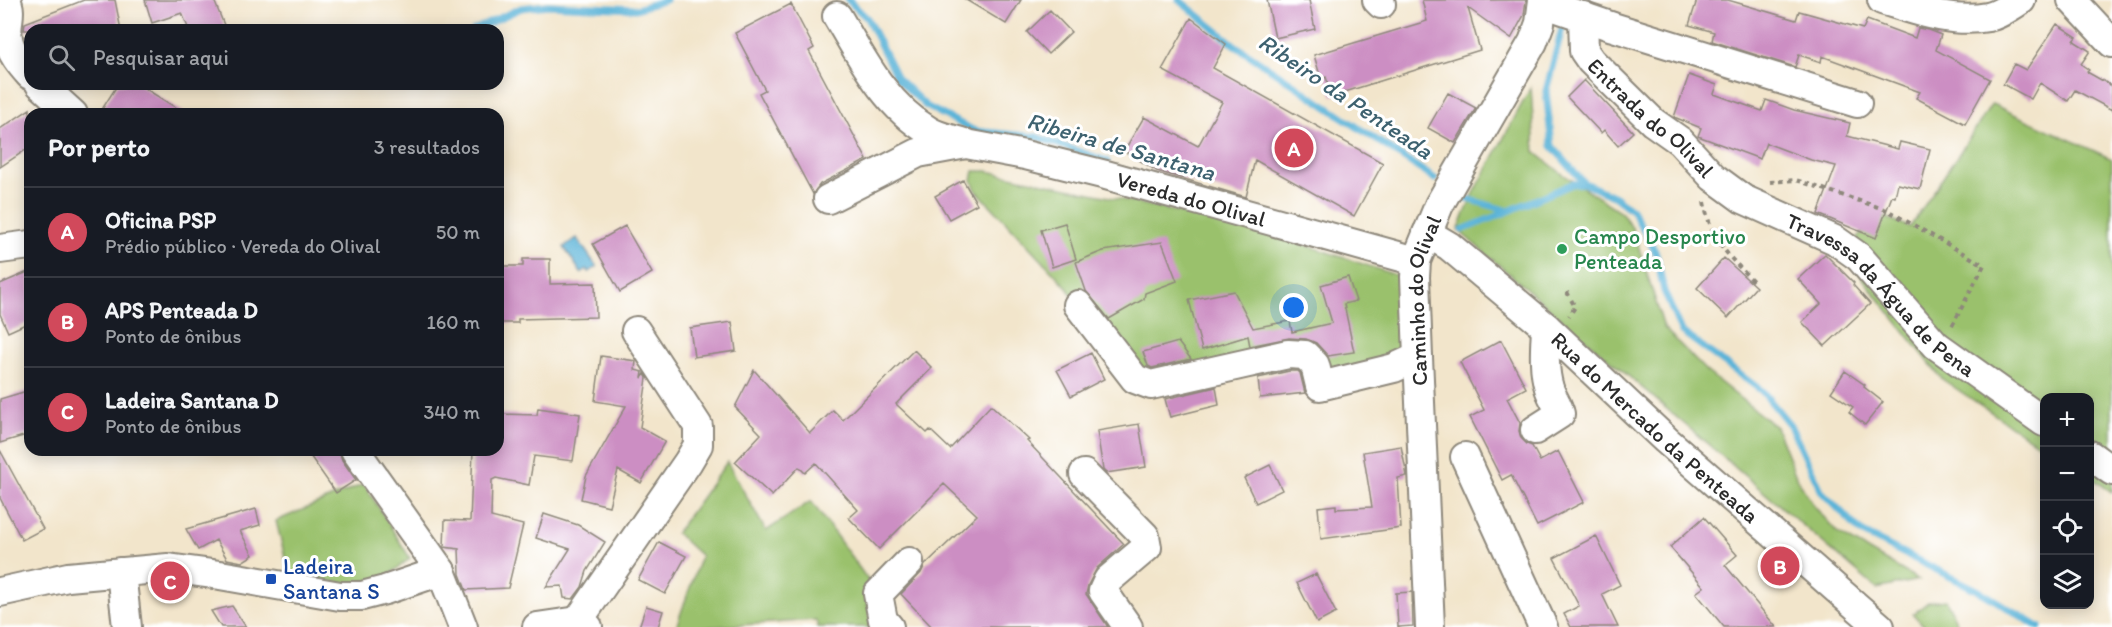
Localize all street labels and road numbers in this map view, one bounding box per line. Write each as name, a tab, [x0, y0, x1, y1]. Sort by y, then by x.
street label: Entrada do Olival	[1582, 52, 1720, 183]
street label: Vereda do Olival	[1114, 165, 1269, 232]
street label: Travessa da Água de Pena	[1782, 207, 1981, 383]
street label: Caminho do Olival	[1401, 211, 1447, 387]
street label: Rua do Mercado da Penteada	[1546, 326, 1765, 529]

